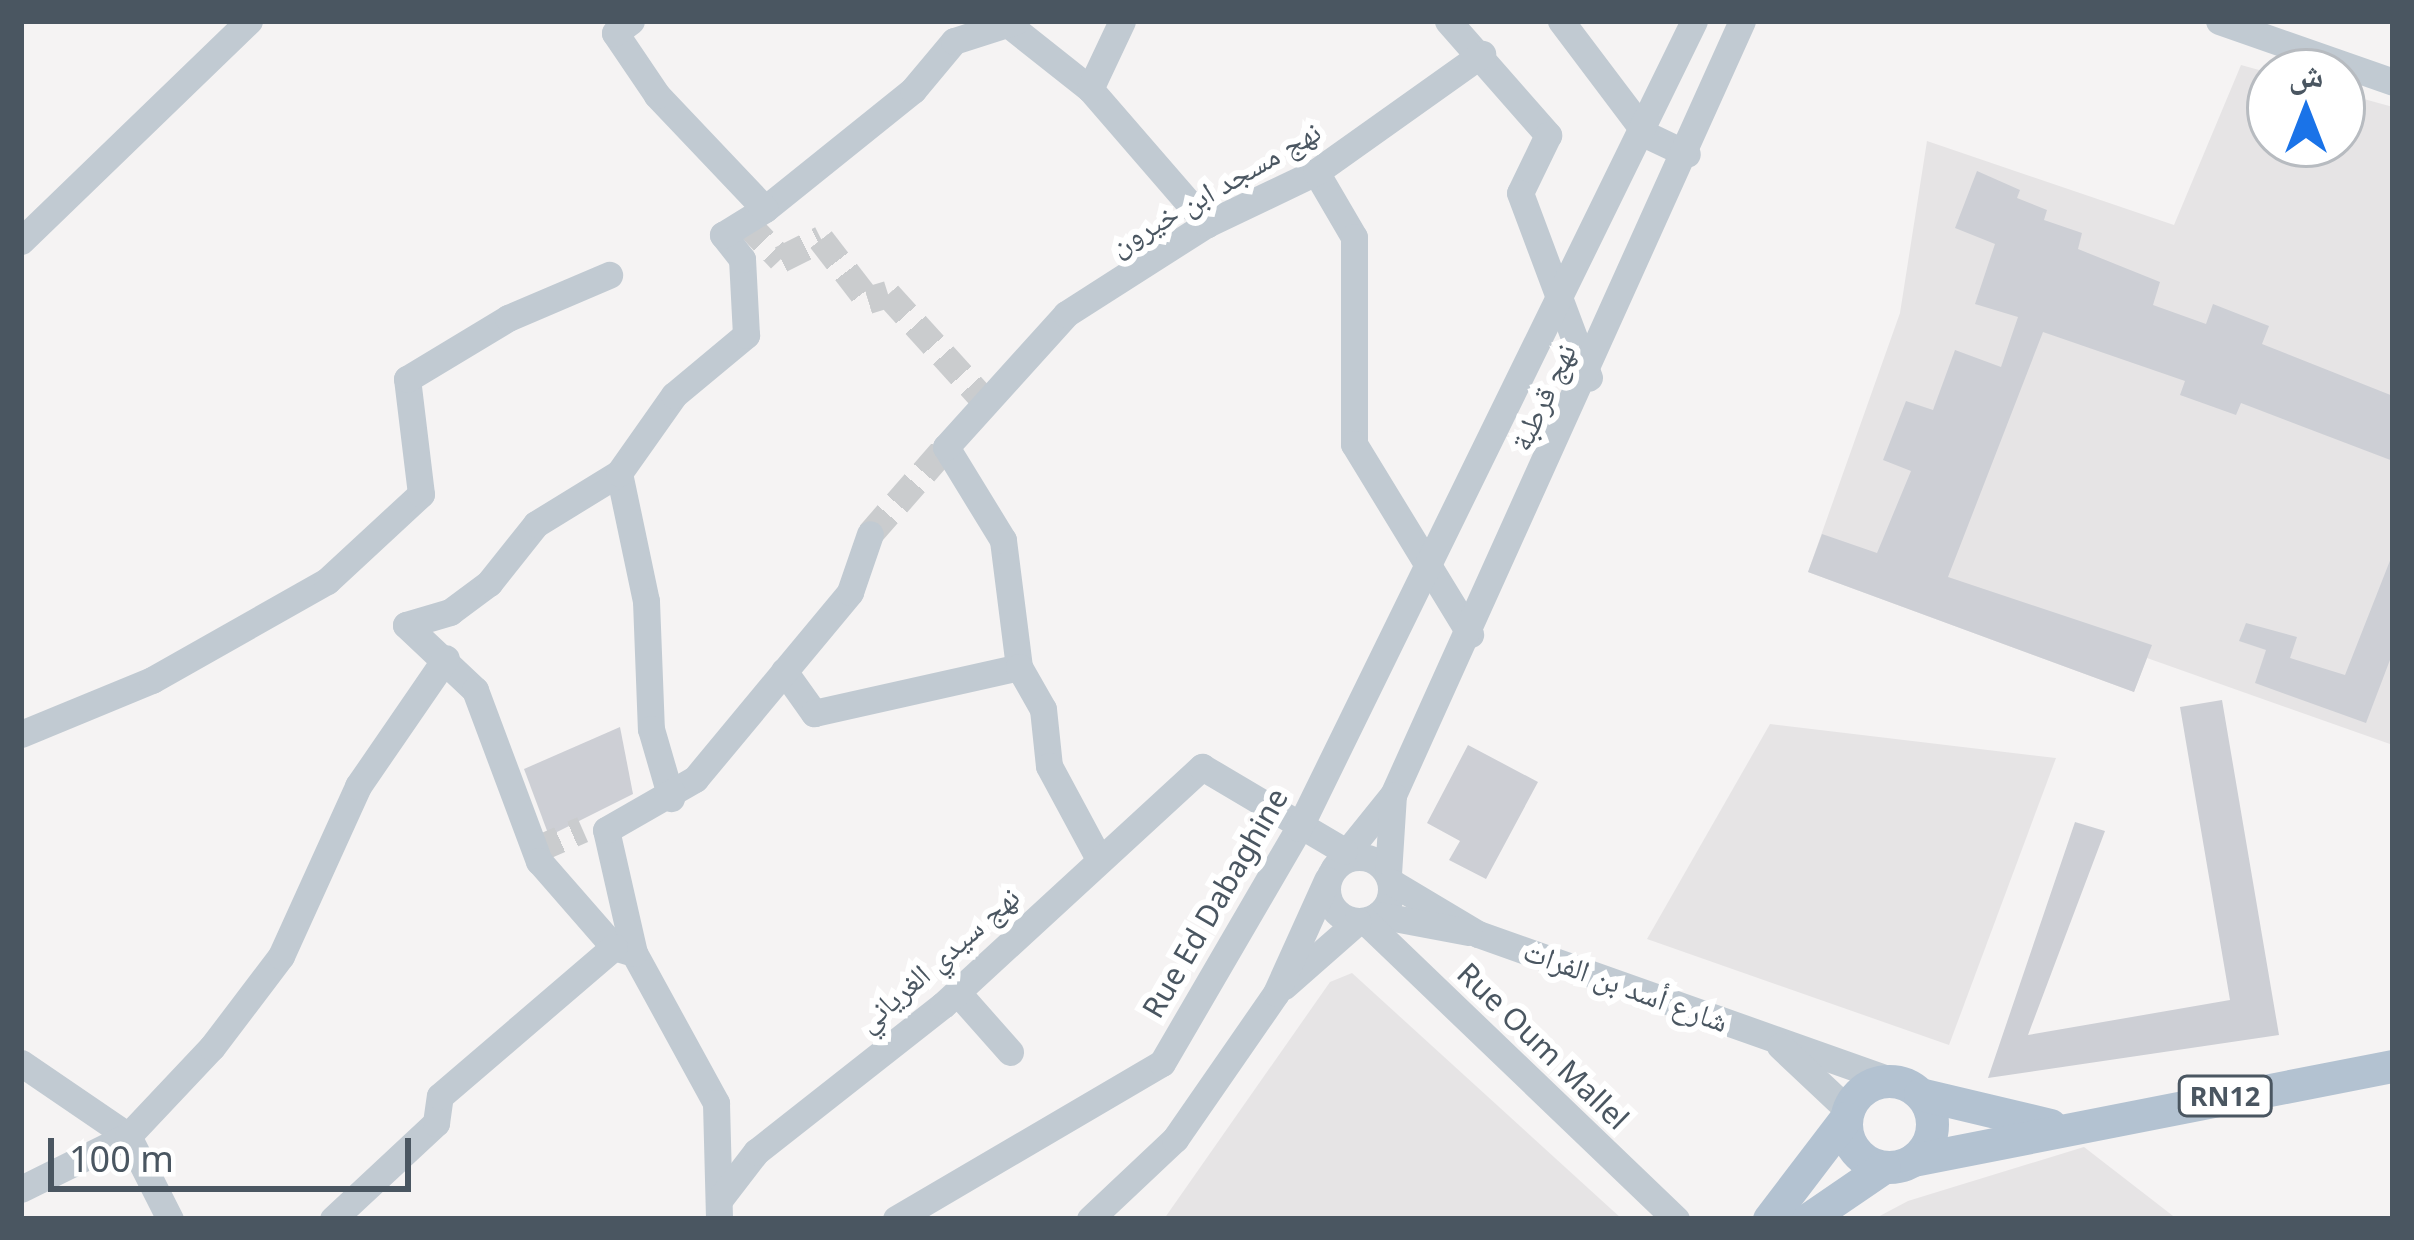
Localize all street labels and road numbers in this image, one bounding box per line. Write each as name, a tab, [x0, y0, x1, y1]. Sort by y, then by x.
street label: نهج مسجد ابن خيرون	[1103, 113, 1327, 263]
street label: نهج قرطبة	[1503, 338, 1583, 456]
street label: Rue Ed Dabaghine	[1135, 782, 1295, 1024]
street label: نهج سيدي الغرياني	[849, 879, 1027, 1039]
street label: شارع أسد بن الفرات	[1519, 932, 1733, 1040]
street label: Rue Oum Mallel	[1450, 955, 1636, 1137]
road number: RN12	[2177, 1075, 2273, 1117]

